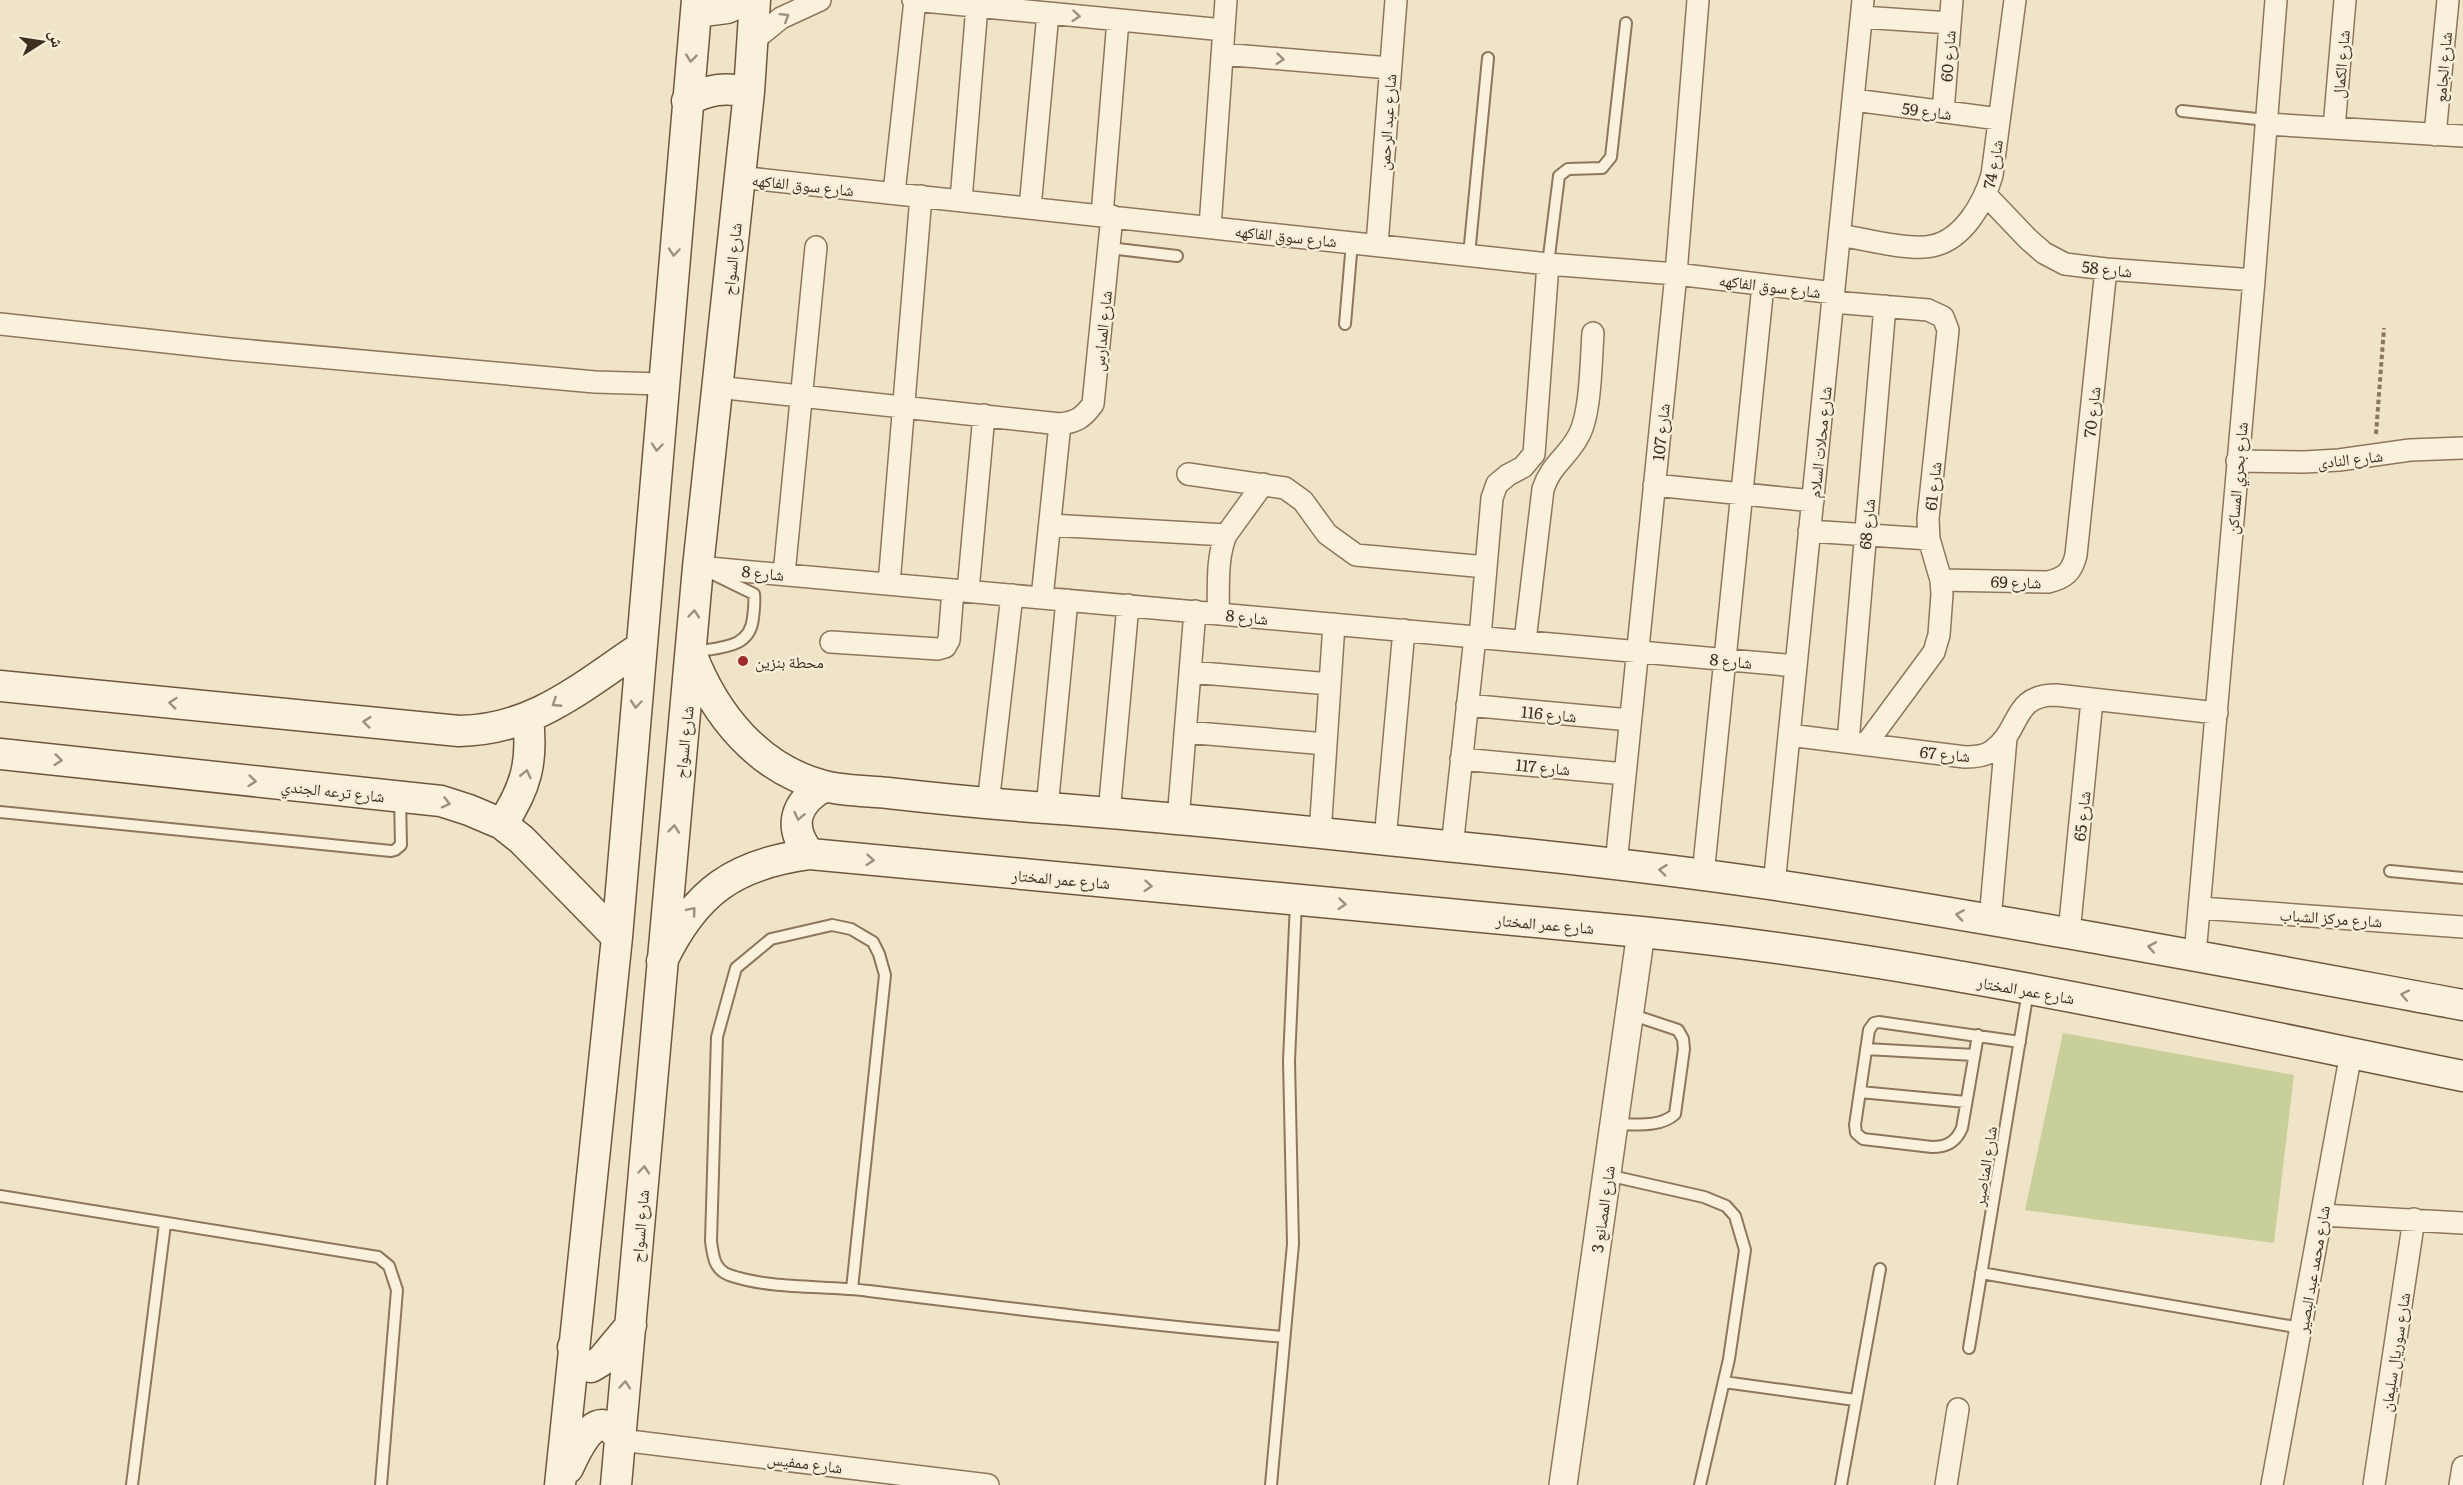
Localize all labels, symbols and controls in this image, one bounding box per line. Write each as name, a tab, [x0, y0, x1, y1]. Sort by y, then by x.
one-way arrow	[1072, 9, 1081, 22]
north arrow	[12, 12, 72, 72]
one-way arrow	[779, 12, 789, 24]
text: ش	[44, 28, 71, 49]
street label: شارع 60	[1933, 29, 1961, 83]
street label: شارع الكمال	[2325, 29, 2355, 99]
street label: شارع الجامع	[2427, 31, 2457, 103]
one-way arrow	[1276, 52, 1285, 65]
one-way arrow	[685, 54, 698, 63]
street label: شارع عبد الرحمن	[1371, 73, 1401, 171]
street label: شارع 59	[1901, 95, 1953, 125]
street label: شارع 74	[1976, 138, 2008, 190]
street label: شارع سوق الفاكهه	[751, 167, 855, 201]
street label: شارع سوق الفاكهه	[1234, 218, 1338, 252]
street label: شارع السواح	[715, 221, 747, 297]
one-way arrow	[667, 248, 680, 257]
street label: شارع 58	[2081, 253, 2133, 283]
street label: شارع سوق الفاكهه	[1718, 267, 1822, 303]
street label: شارع المدارس	[1085, 289, 1117, 373]
street label: شارع محلات السلام	[1801, 385, 1837, 499]
street label: شارع 70	[2076, 385, 2106, 439]
street label: شارع 107	[1645, 402, 1675, 462]
street label: شارع بحري المساكن	[2219, 421, 2255, 535]
one-way arrow	[651, 442, 664, 451]
street label: شارع النادى	[2316, 443, 2384, 473]
street label: شارع 61	[1918, 461, 1946, 511]
street label: شارع 68	[1852, 498, 1880, 550]
street label: شارع 8	[741, 558, 785, 586]
street label: شارع 69	[1990, 569, 2042, 593]
street label: شارع 8	[1225, 602, 1269, 630]
one-way arrow	[688, 609, 701, 618]
street label: شارع 8	[1709, 646, 1753, 674]
place label: محطة بنزين	[755, 649, 824, 673]
marker: محطة بنزين	[736, 654, 750, 668]
one-way arrow	[552, 696, 563, 707]
one-way arrow	[169, 697, 178, 710]
one-way arrow	[629, 699, 642, 708]
street label: شارع 116	[1520, 699, 1578, 727]
street label: شارع السواح	[667, 704, 699, 780]
one-way arrow	[363, 716, 372, 729]
street label: شارع 67	[1919, 739, 1971, 767]
street label: شارع 117	[1515, 752, 1571, 780]
one-way arrow	[54, 753, 63, 766]
one-way arrow	[519, 769, 532, 779]
street label: شارع ترعه الجندي	[280, 773, 386, 809]
one-way arrow	[247, 774, 257, 787]
street label: شارع 65	[2066, 790, 2096, 842]
one-way arrow	[440, 796, 450, 809]
one-way arrow	[793, 811, 806, 821]
one-way arrow	[667, 825, 680, 834]
one-way arrow	[865, 853, 875, 866]
street label: شارع عمر المختار	[1010, 862, 1111, 894]
one-way arrow	[1658, 864, 1668, 877]
one-way arrow	[1143, 879, 1152, 892]
one-way arrow	[1337, 897, 1346, 910]
street label: شارع مركز الشباب	[2279, 901, 2383, 933]
one-way arrow	[685, 907, 696, 918]
street label: شارع عمر المختار	[1494, 907, 1595, 939]
one-way arrow	[1955, 909, 1965, 922]
one-way arrow	[2147, 942, 2157, 954]
street label: شارع عمر المختار	[1974, 968, 2077, 1009]
one-way arrow	[2401, 989, 2411, 1002]
street label: شارع المناصير	[1966, 1124, 2002, 1209]
street label: شارع المصانع 3	[1584, 1164, 1620, 1254]
one-way arrow	[637, 1165, 650, 1174]
street label: شارع السواح	[624, 1189, 654, 1263]
street label: شارع محمد عبد البصير	[2289, 1203, 2335, 1336]
street label: شارع سوريال سليمان	[2373, 1291, 2415, 1413]
one-way arrow	[619, 1380, 632, 1389]
street label: شارع ممفيس	[766, 1445, 844, 1479]

